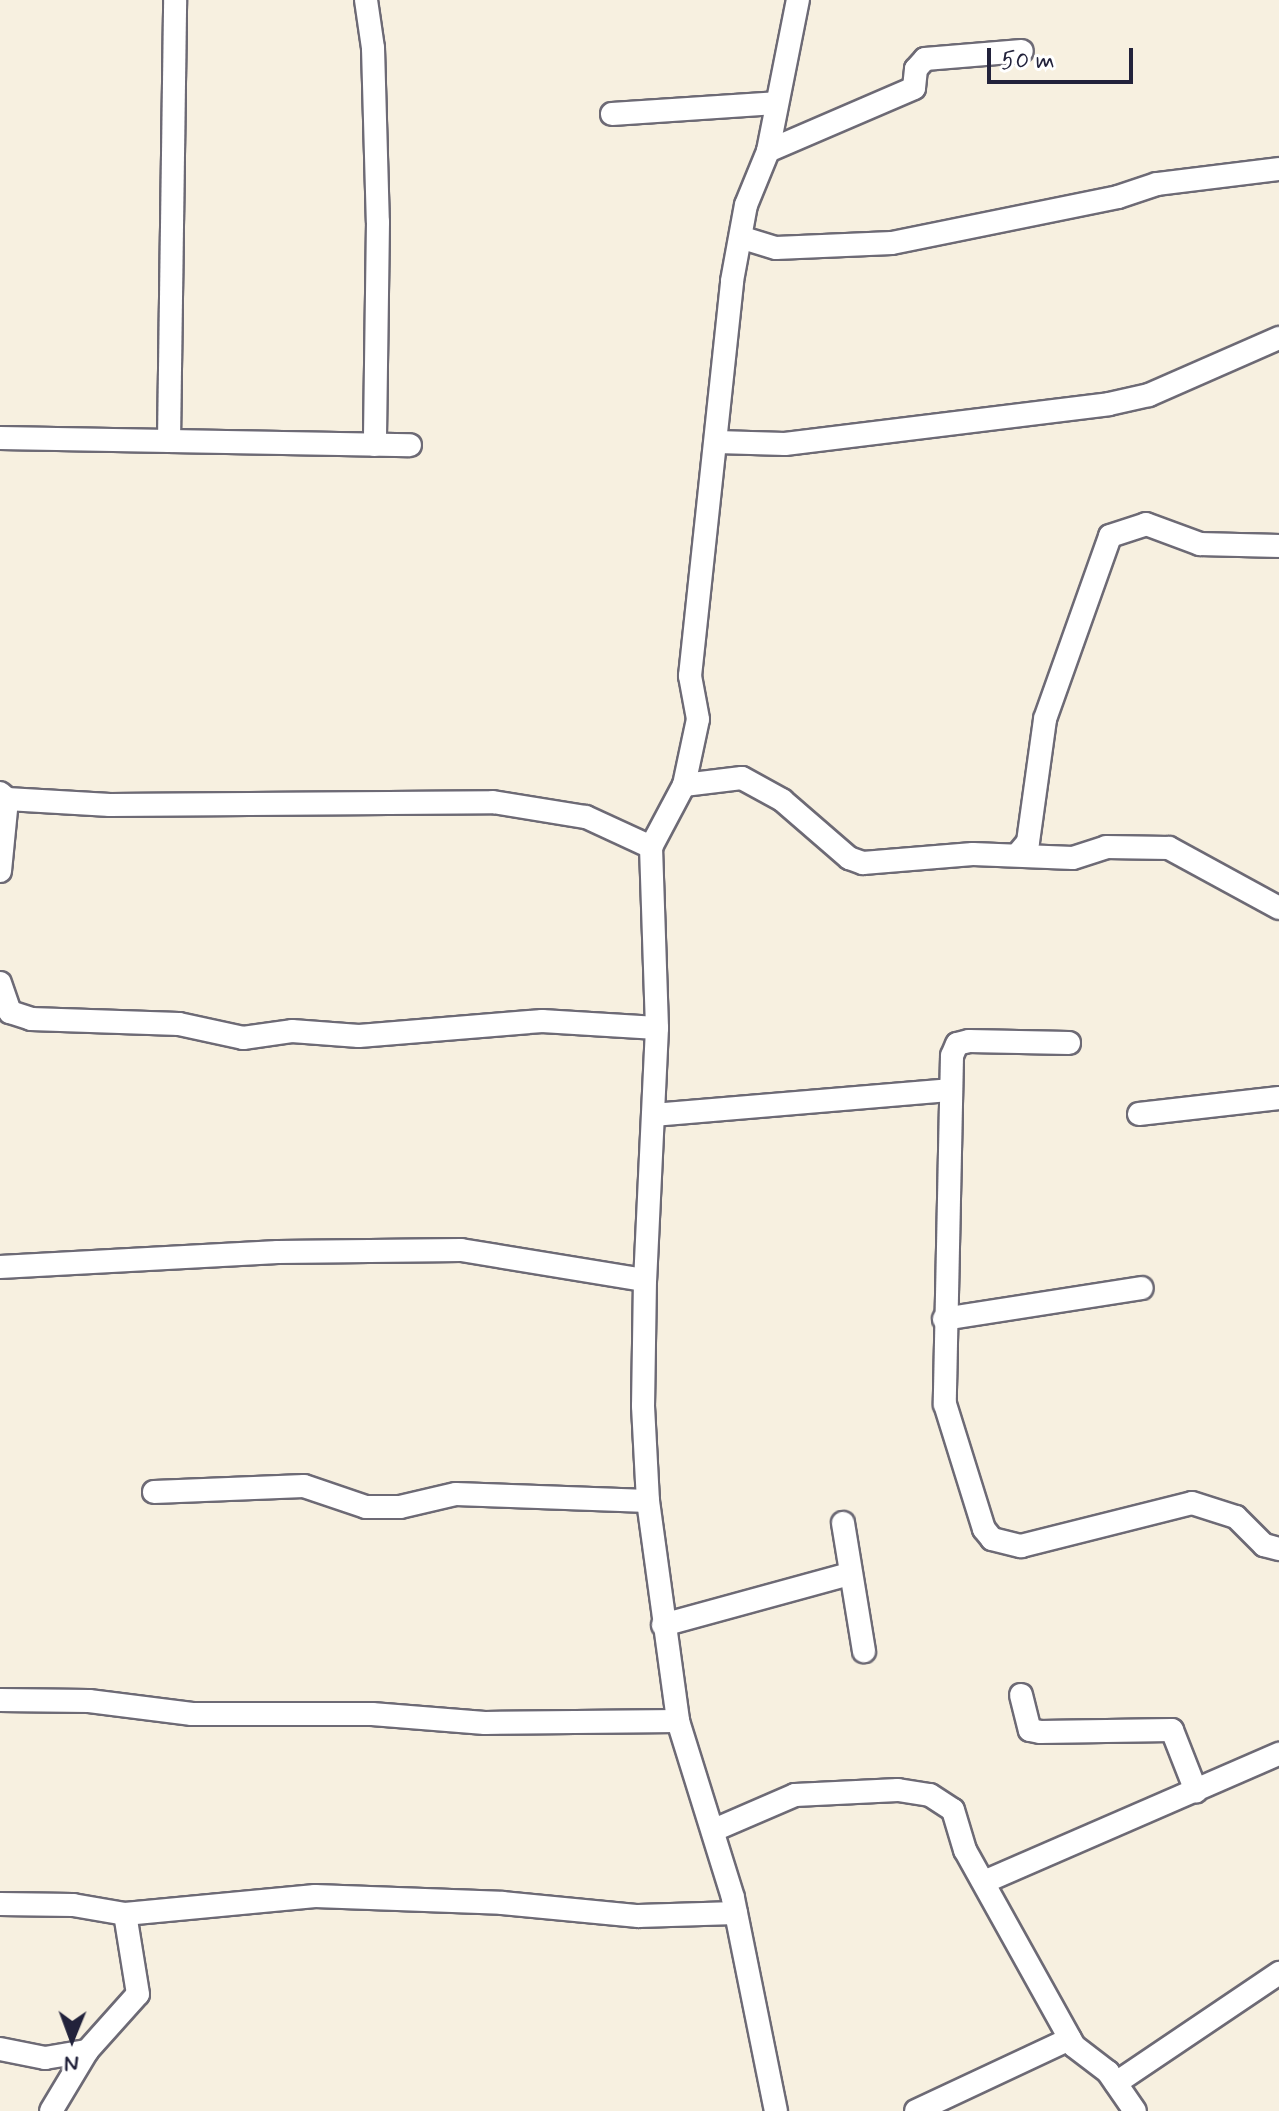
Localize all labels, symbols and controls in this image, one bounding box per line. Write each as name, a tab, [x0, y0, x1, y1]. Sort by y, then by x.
scale bar	[991, 32, 1137, 82]
text: 50 m	[1001, 46, 1055, 77]
north arrow	[32, 1999, 112, 2079]
text: N	[64, 2049, 79, 2077]

